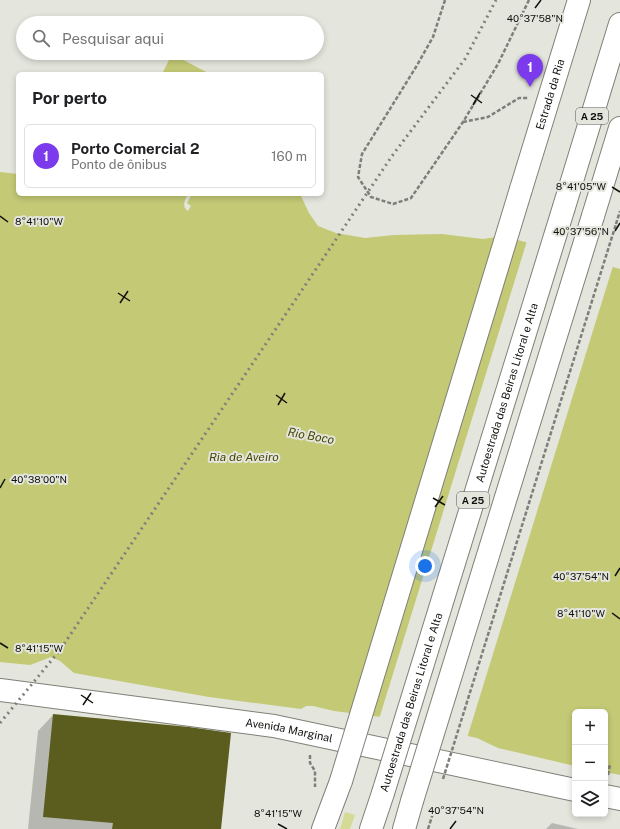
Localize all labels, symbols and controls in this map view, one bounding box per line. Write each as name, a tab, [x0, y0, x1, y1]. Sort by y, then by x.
text: 40°37'58"N	[507, 12, 563, 24]
search box	[16, 16, 324, 60]
icon: search	[30, 27, 52, 49]
text: Pesquisar aqui	[62, 30, 164, 47]
pin: 1	[517, 54, 543, 87]
street label: Estrada da Ria	[534, 58, 567, 131]
text: Por perto	[32, 88, 107, 108]
road number: A 25	[576, 108, 608, 124]
text: Porto Comercial 2	[71, 140, 199, 157]
text: 1	[43, 149, 49, 164]
text: 160 m	[271, 149, 307, 164]
text: Ponto de ônibus	[71, 157, 167, 172]
text: 8°41'05"W	[556, 180, 607, 192]
text: 8°41'10"W	[15, 215, 63, 227]
text: 40°37'56"N	[553, 225, 609, 237]
street label: Autoestrada das Beiras Litoral e Alta	[473, 302, 540, 484]
water label: Rio Boco	[287, 425, 336, 447]
water label: Ria de Aveiro	[209, 450, 279, 464]
text: 40°38'00"N	[11, 473, 67, 485]
road number: A 25	[457, 492, 489, 508]
your location	[415, 556, 435, 576]
text: 40°37'54"N	[553, 570, 609, 582]
text: 8°41'10"W	[557, 607, 605, 619]
street label: Autoestrada das Beiras Litoral e Alta	[378, 611, 444, 793]
text: 8°41'15"W	[15, 642, 64, 654]
map controls	[572, 709, 608, 817]
button: +	[572, 709, 608, 745]
street label: Avenida Marginal	[245, 716, 334, 744]
button: −	[572, 745, 608, 781]
button: layers	[572, 781, 608, 817]
text: 40°37'54"N	[428, 804, 484, 816]
text: 8°41'15"W	[254, 807, 303, 819]

